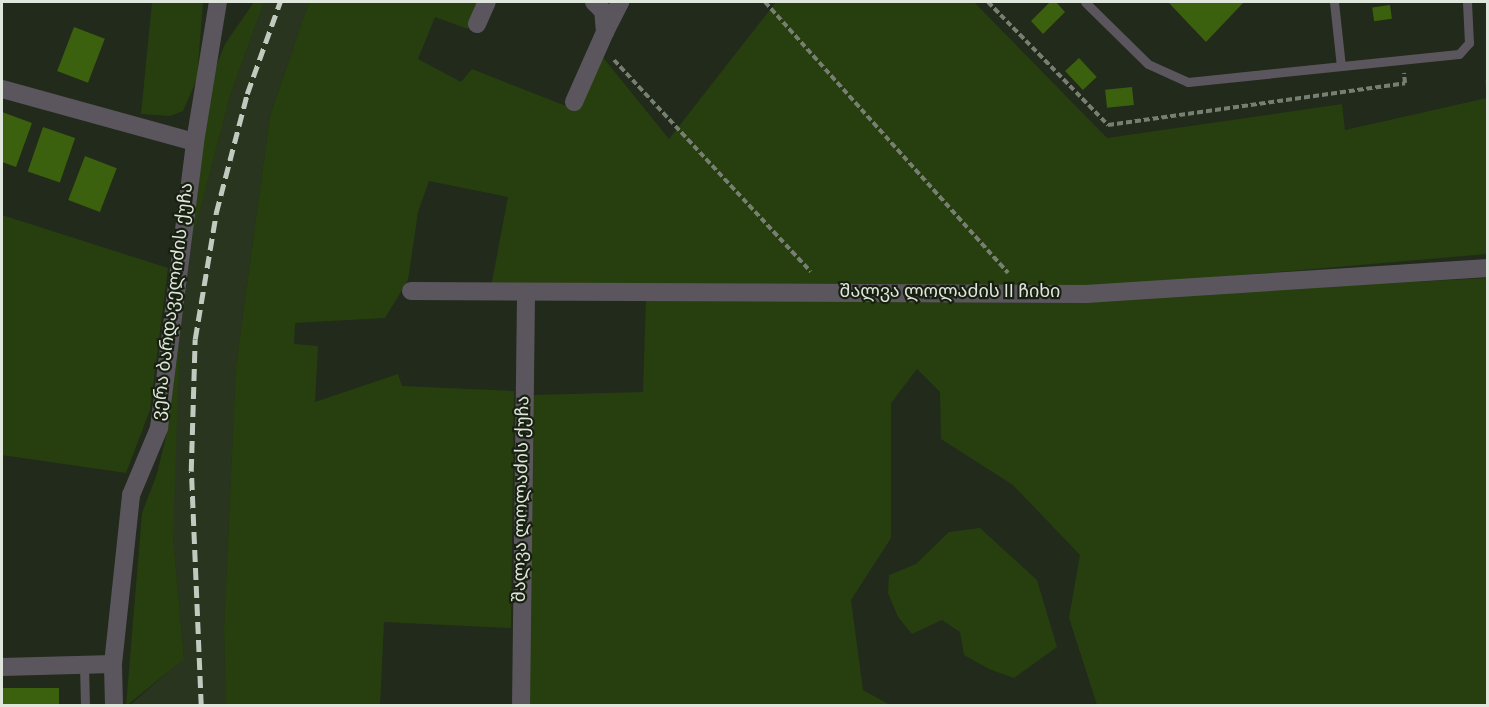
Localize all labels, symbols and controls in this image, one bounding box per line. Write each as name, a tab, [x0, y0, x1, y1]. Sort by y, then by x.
street label: ვერა ბარდაველიძის ქუჩა	[149, 182, 199, 422]
street label: შალვა ლოლაძის II ჩიხი	[840, 282, 1060, 304]
street label: შალვა ლოლაძის ქუჩა	[510, 396, 536, 602]

